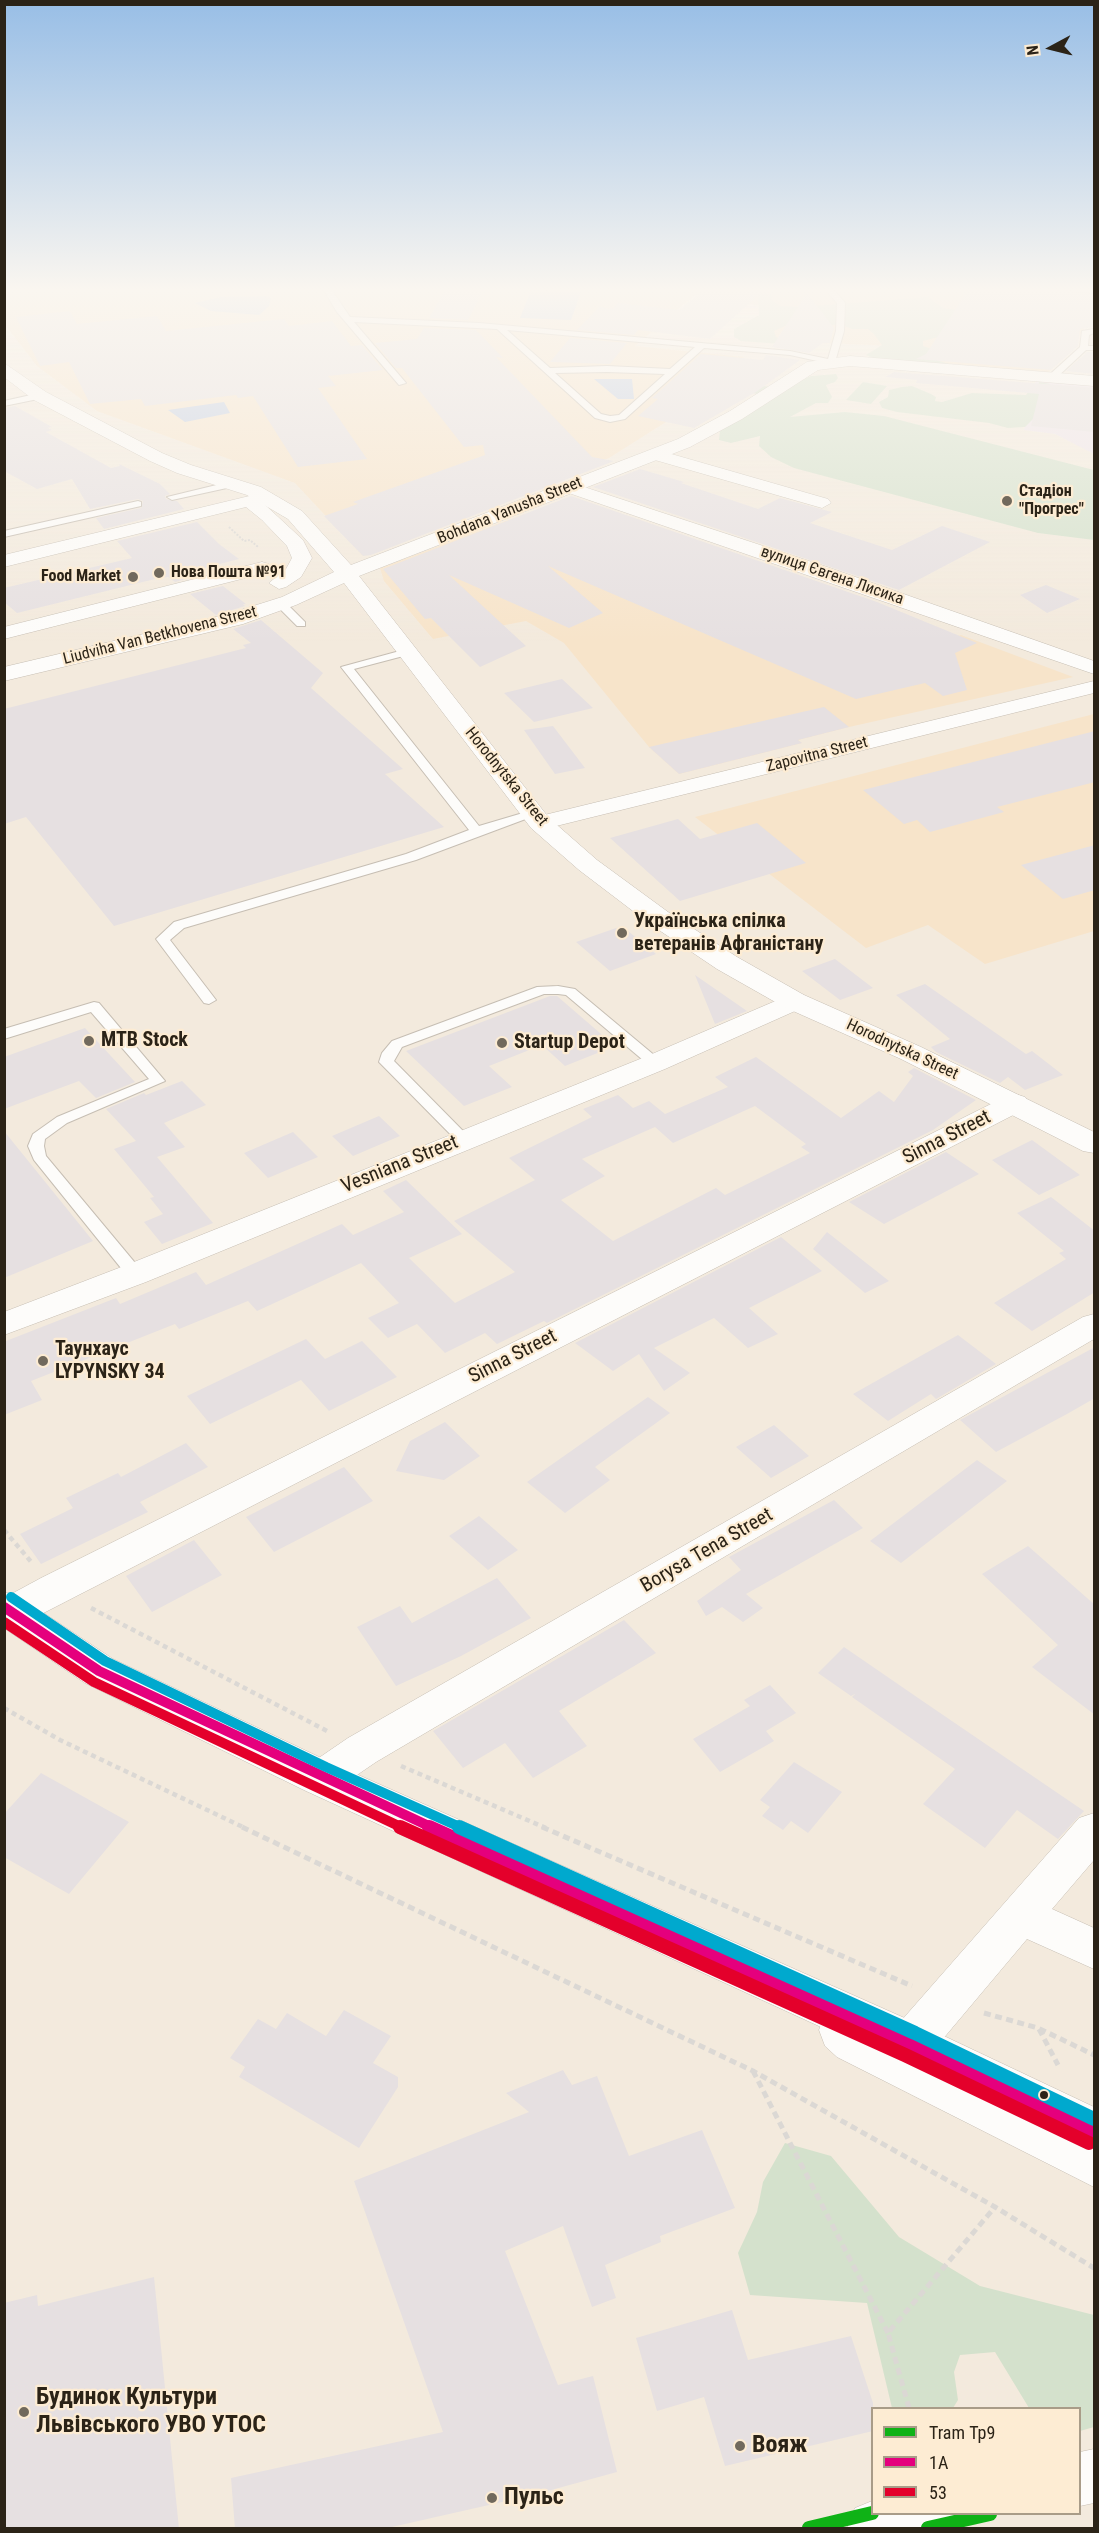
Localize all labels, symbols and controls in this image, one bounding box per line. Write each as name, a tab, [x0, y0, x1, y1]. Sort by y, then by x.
north arrow	[1021, 18, 1081, 78]
text: N	[1023, 44, 1043, 56]
street label: Bohdana Yanusha Street	[435, 473, 585, 549]
place label: Стадіон "Прогрес"	[1019, 482, 1084, 520]
marker: Стадіон "Прогрес"	[1000, 494, 1014, 508]
street label: вулиця Євгена Лисика	[758, 543, 906, 609]
place label: Нова Пошта №91	[171, 563, 286, 583]
marker: Нова Пошта №91	[152, 566, 166, 580]
place label: Food Market	[41, 567, 121, 587]
marker: Food Market	[126, 570, 140, 584]
street label: Liudviha Van Betkhovena Street	[61, 603, 259, 669]
street label: Horodnytska Street	[460, 724, 552, 830]
street label: Zapovitna Street	[764, 733, 870, 777]
place label: Українська спілка ветеранів Афганістану	[634, 910, 823, 957]
marker: Українська спілка ветеранів Афганістану	[615, 926, 629, 940]
street label: Horodnytska Street	[843, 1016, 961, 1084]
place label: MTB Stock	[101, 1029, 188, 1053]
place label: Startup Depot	[514, 1031, 625, 1055]
marker: MTB Stock	[82, 1034, 96, 1048]
marker: Startup Depot	[495, 1036, 509, 1050]
street label: Sinna Street	[899, 1106, 995, 1170]
street label: Vesniana Street	[338, 1131, 462, 1199]
street label: Sinna Street	[465, 1325, 561, 1389]
place label: Таунхаус LYPYNSKY 34	[55, 1338, 165, 1385]
marker: Таунхаус LYPYNSKY 34	[36, 1354, 50, 1368]
street label: Borysa Tena Street	[637, 1504, 777, 1598]
unlabelled marker	[1038, 2089, 1050, 2101]
place label: Будинок Культури Львівського УВО УТОС	[36, 2384, 266, 2440]
marker: Будинок Культури Львівського УВО УТОС	[17, 2405, 31, 2419]
legend	[871, 2407, 1081, 2515]
text: Tram Тр9	[929, 2422, 995, 2443]
place label: Вояж	[752, 2432, 807, 2460]
marker: Вояж	[733, 2439, 747, 2453]
text: 1А	[929, 2452, 948, 2473]
text: 53	[929, 2482, 947, 2503]
place label: Пульс	[504, 2484, 564, 2512]
marker: Пульс	[485, 2491, 499, 2505]

